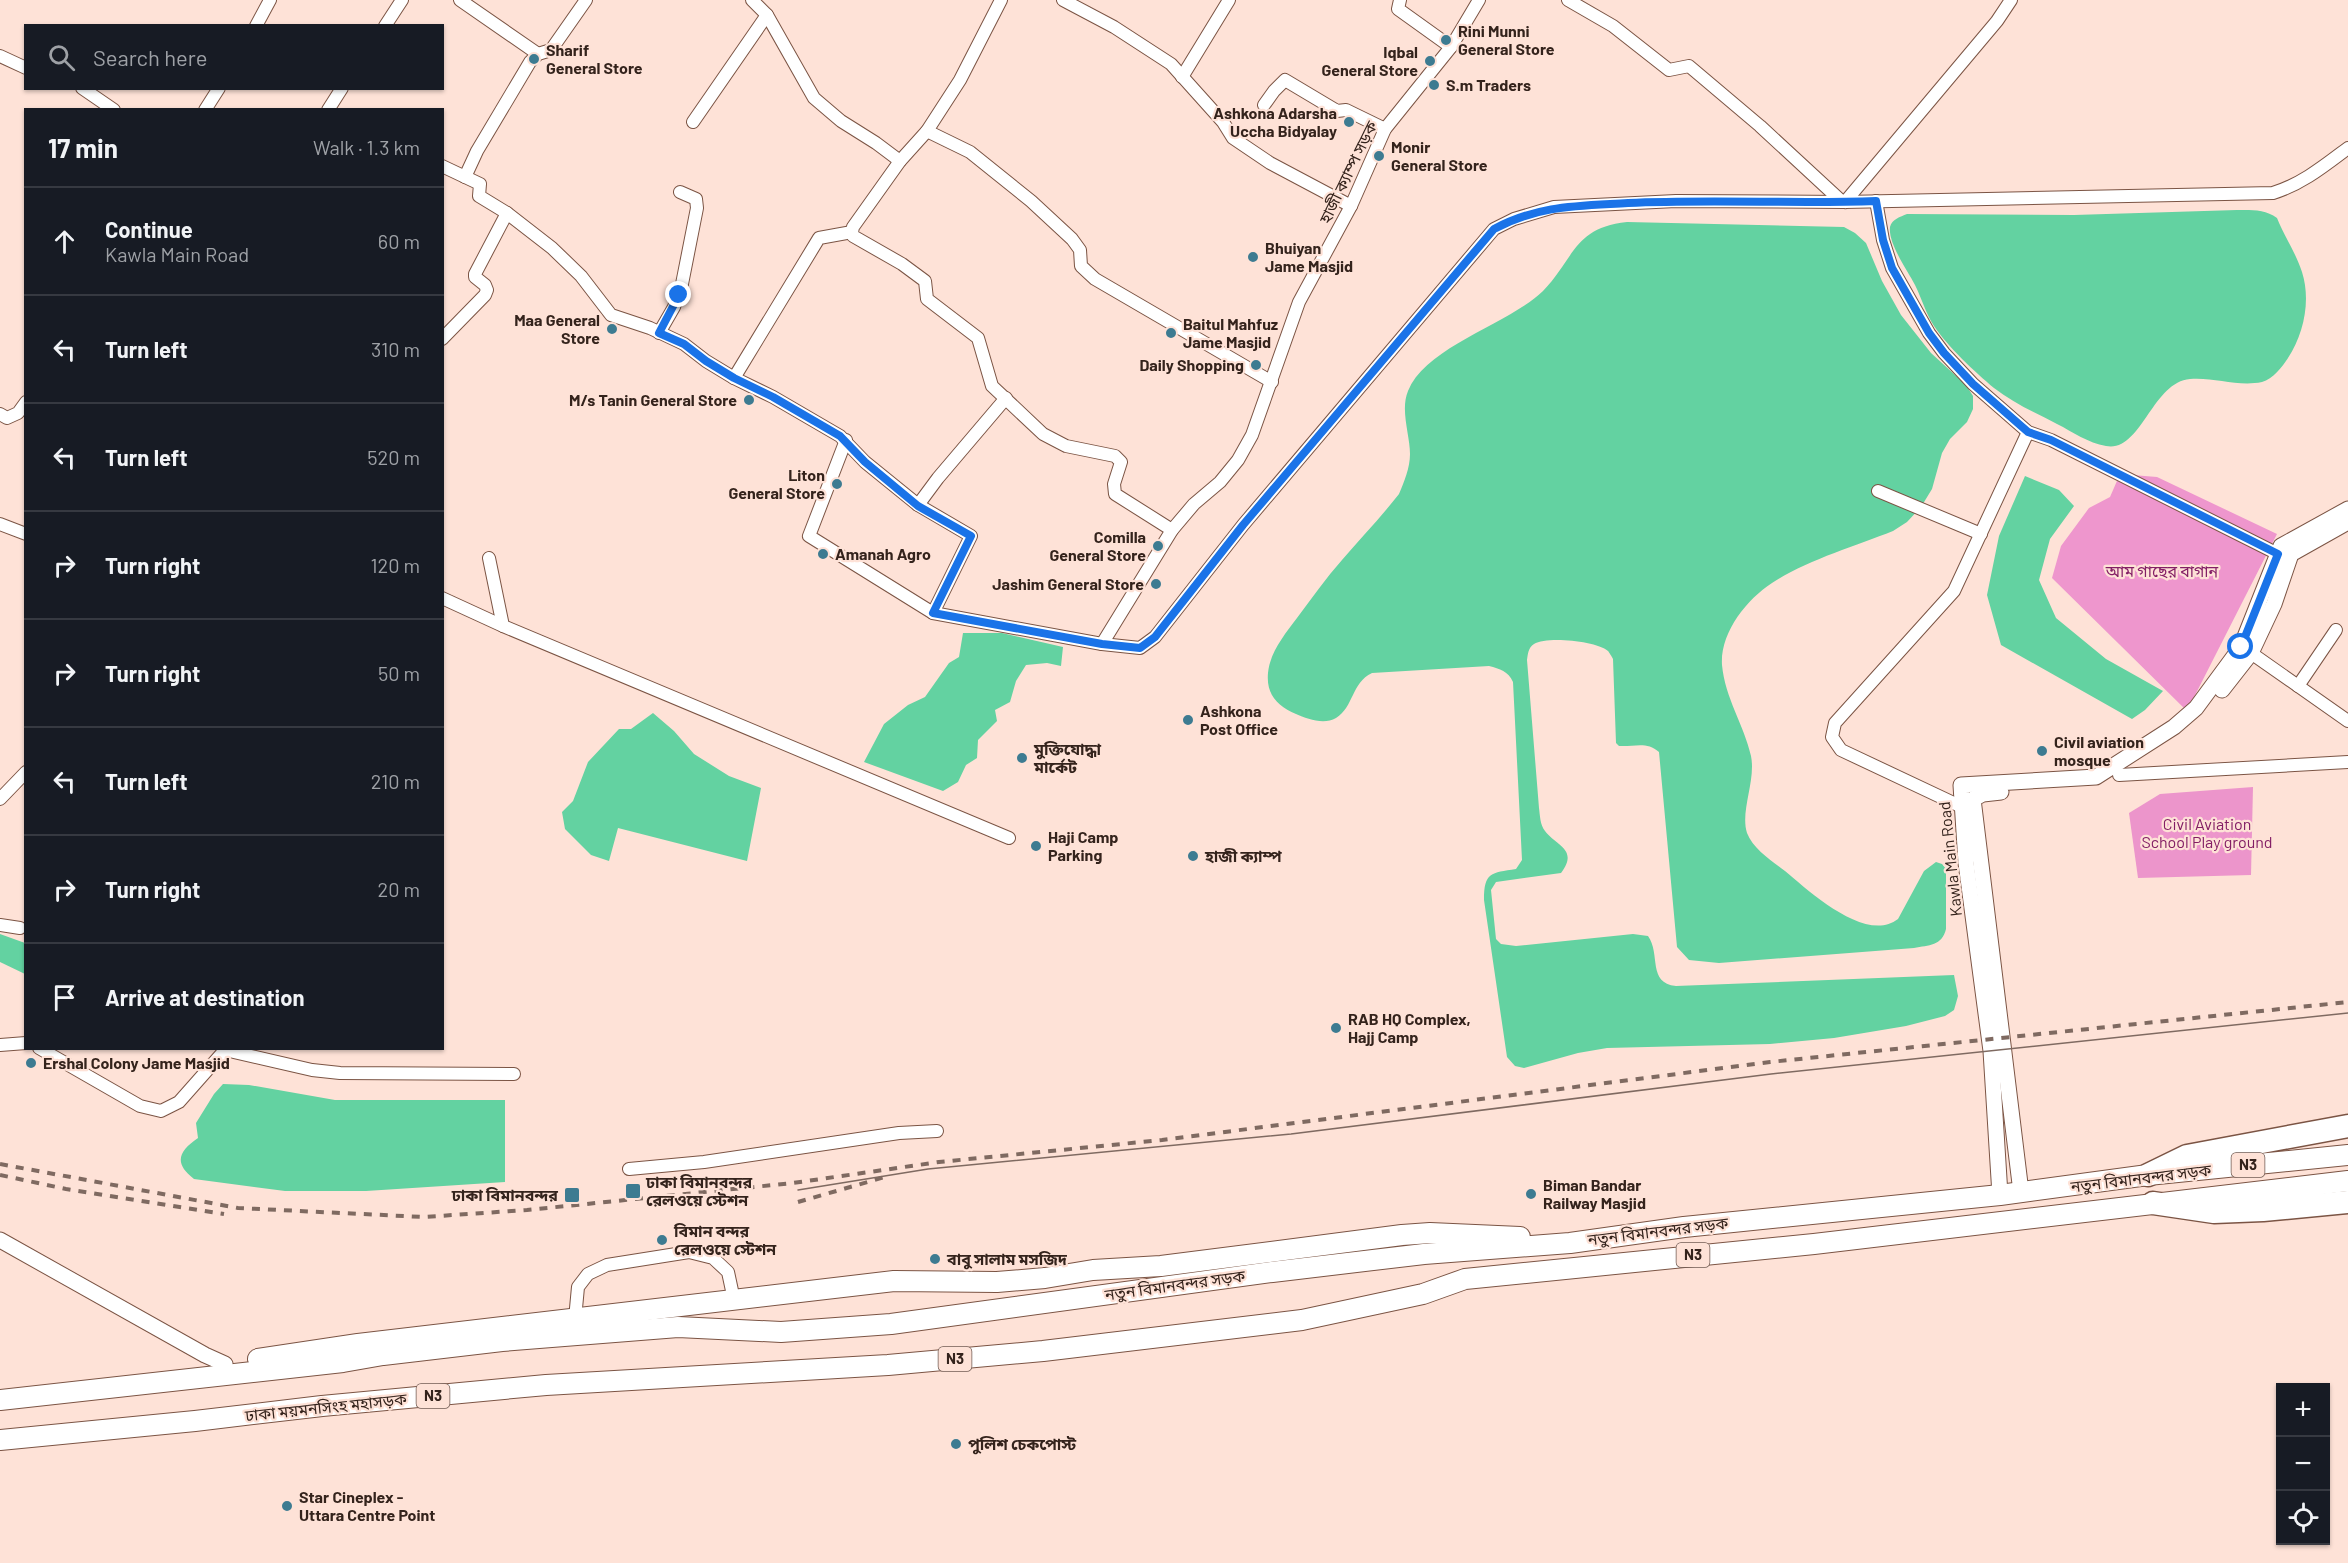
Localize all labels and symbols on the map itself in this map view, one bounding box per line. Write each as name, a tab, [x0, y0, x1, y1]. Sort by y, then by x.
place label: Rini Munni General Store	[1458, 21, 1555, 58]
marker: Rini Munni General Store	[1439, 33, 1453, 47]
place label: Sharif General Store	[546, 40, 643, 77]
place label: Iqbal General Store	[1321, 42, 1418, 79]
marker: Sharif General Store	[527, 52, 541, 66]
marker: Iqbal General Store	[1423, 54, 1437, 68]
place label: S.m Traders	[1446, 75, 1531, 94]
marker: S.m Traders	[1427, 78, 1441, 92]
place label: Ashkona Adarsha Uccha Bidyalay	[1213, 103, 1337, 140]
marker: Ashkona Adarsha Uccha Bidyalay	[1342, 115, 1356, 129]
street label: হাজী ক্যাম্প সড়ক	[1314, 117, 1381, 227]
place label: Monir General Store	[1391, 137, 1488, 174]
marker: Monir General Store	[1372, 149, 1386, 163]
place label: Bhuiyan Jame Masjid	[1265, 238, 1353, 275]
marker: Bhuiyan Jame Masjid	[1246, 250, 1260, 264]
route end	[665, 281, 691, 307]
place label: Maa General Store	[514, 310, 600, 347]
place label: Baitul Mahfuz Jame Masjid	[1183, 314, 1278, 351]
marker: Maa General Store	[605, 322, 619, 336]
marker: Baitul Mahfuz Jame Masjid	[1164, 326, 1178, 340]
place label: Daily Shopping	[1139, 355, 1244, 374]
marker: Daily Shopping	[1249, 358, 1263, 372]
place label: M/s Tanin General Store	[569, 390, 737, 409]
marker: M/s Tanin General Store	[742, 393, 756, 407]
place label: Liton General Store	[728, 465, 825, 502]
marker: Liton General Store	[830, 477, 844, 491]
place label: Comilla General Store	[1049, 527, 1146, 564]
marker: Comilla General Store	[1151, 539, 1165, 553]
place label: Amanah Agro	[835, 544, 931, 563]
marker: Amanah Agro	[816, 547, 830, 561]
park label: আম গাছের বাগান	[2105, 561, 2219, 580]
place label: Jashim General Store	[992, 574, 1144, 593]
marker: Jashim General Store	[1149, 577, 1163, 591]
route start	[2227, 633, 2253, 659]
place label: Ashkona Post Office	[1200, 701, 1278, 738]
marker: Ashkona Post Office	[1181, 713, 1195, 727]
place label: Civil aviation mosque	[2054, 732, 2144, 769]
place label: মুক্তিযোদ্ধা মার্কেট	[1033, 739, 1101, 776]
marker: Civil aviation mosque	[2035, 744, 2049, 758]
marker: মুক্তিযোদ্ধা মার্কেট	[1015, 751, 1029, 765]
street label: Kawla Main Road	[1934, 801, 1965, 917]
park label: Civil Aviation School Play ground	[2141, 814, 2273, 851]
place label: Haji Camp Parking	[1048, 827, 1118, 864]
marker: Haji Camp Parking	[1029, 839, 1043, 853]
place label: হাজী ক্যাম্প	[1204, 846, 1282, 865]
marker: হাজী ক্যাম্প	[1186, 849, 1200, 863]
place label: RAB HQ Complex, Hajj Camp	[1348, 1009, 1471, 1046]
marker: RAB HQ Complex, Hajj Camp	[1329, 1021, 1343, 1035]
place label: Ershal Colony Jame Masjid	[43, 1053, 230, 1072]
marker: Ershal Colony Jame Masjid	[24, 1056, 38, 1070]
road number: N3	[2232, 1153, 2264, 1177]
street label: নতুন বিমানবন্দর সড়ক	[2069, 1159, 2213, 1197]
place label: ঢাকা বিমানবন্দর রেলওয়ে স্টেশন	[645, 1172, 752, 1209]
place label: Biman Bandar Railway Masjid	[1543, 1175, 1646, 1212]
marker: ঢাকা বিমানবন্দর রেলওয়ে স্টেশন	[624, 1182, 642, 1200]
place label: ঢাকা বিমানবন্দর	[451, 1185, 558, 1204]
marker: ঢাকা বিমানবন্দর	[563, 1186, 581, 1204]
marker: Biman Bandar Railway Masjid	[1524, 1187, 1538, 1201]
street label: নতুন বিমানবন্দর সড়ক	[1586, 1212, 1730, 1250]
place label: বিমান বন্দর রেলওয়ে স্টেশন	[673, 1221, 777, 1258]
marker: বিমান বন্দর রেলওয়ে স্টেশন	[655, 1233, 669, 1247]
road number: N3	[1676, 1243, 1710, 1267]
place label: বাবু সালাম মসজিদ	[946, 1249, 1068, 1270]
marker: বাবু সালাম মসজিদ	[928, 1252, 942, 1266]
street label: নতুন বিমানবন্দর সড়ক	[1103, 1265, 1248, 1305]
road number: N3	[938, 1347, 972, 1371]
road number: N3	[416, 1384, 450, 1408]
street label: ঢাকা ময়মনসিংহ মহাসড়ক	[243, 1388, 409, 1425]
place label: পুলিশ চেকপোস্ট	[968, 1434, 1077, 1455]
marker: পুলিশ চেকপোস্ট	[949, 1437, 963, 1451]
place label: Star Cineplex - Uttara Centre Point	[299, 1487, 435, 1524]
marker: Star Cineplex - Uttara Centre Point	[280, 1499, 294, 1513]

